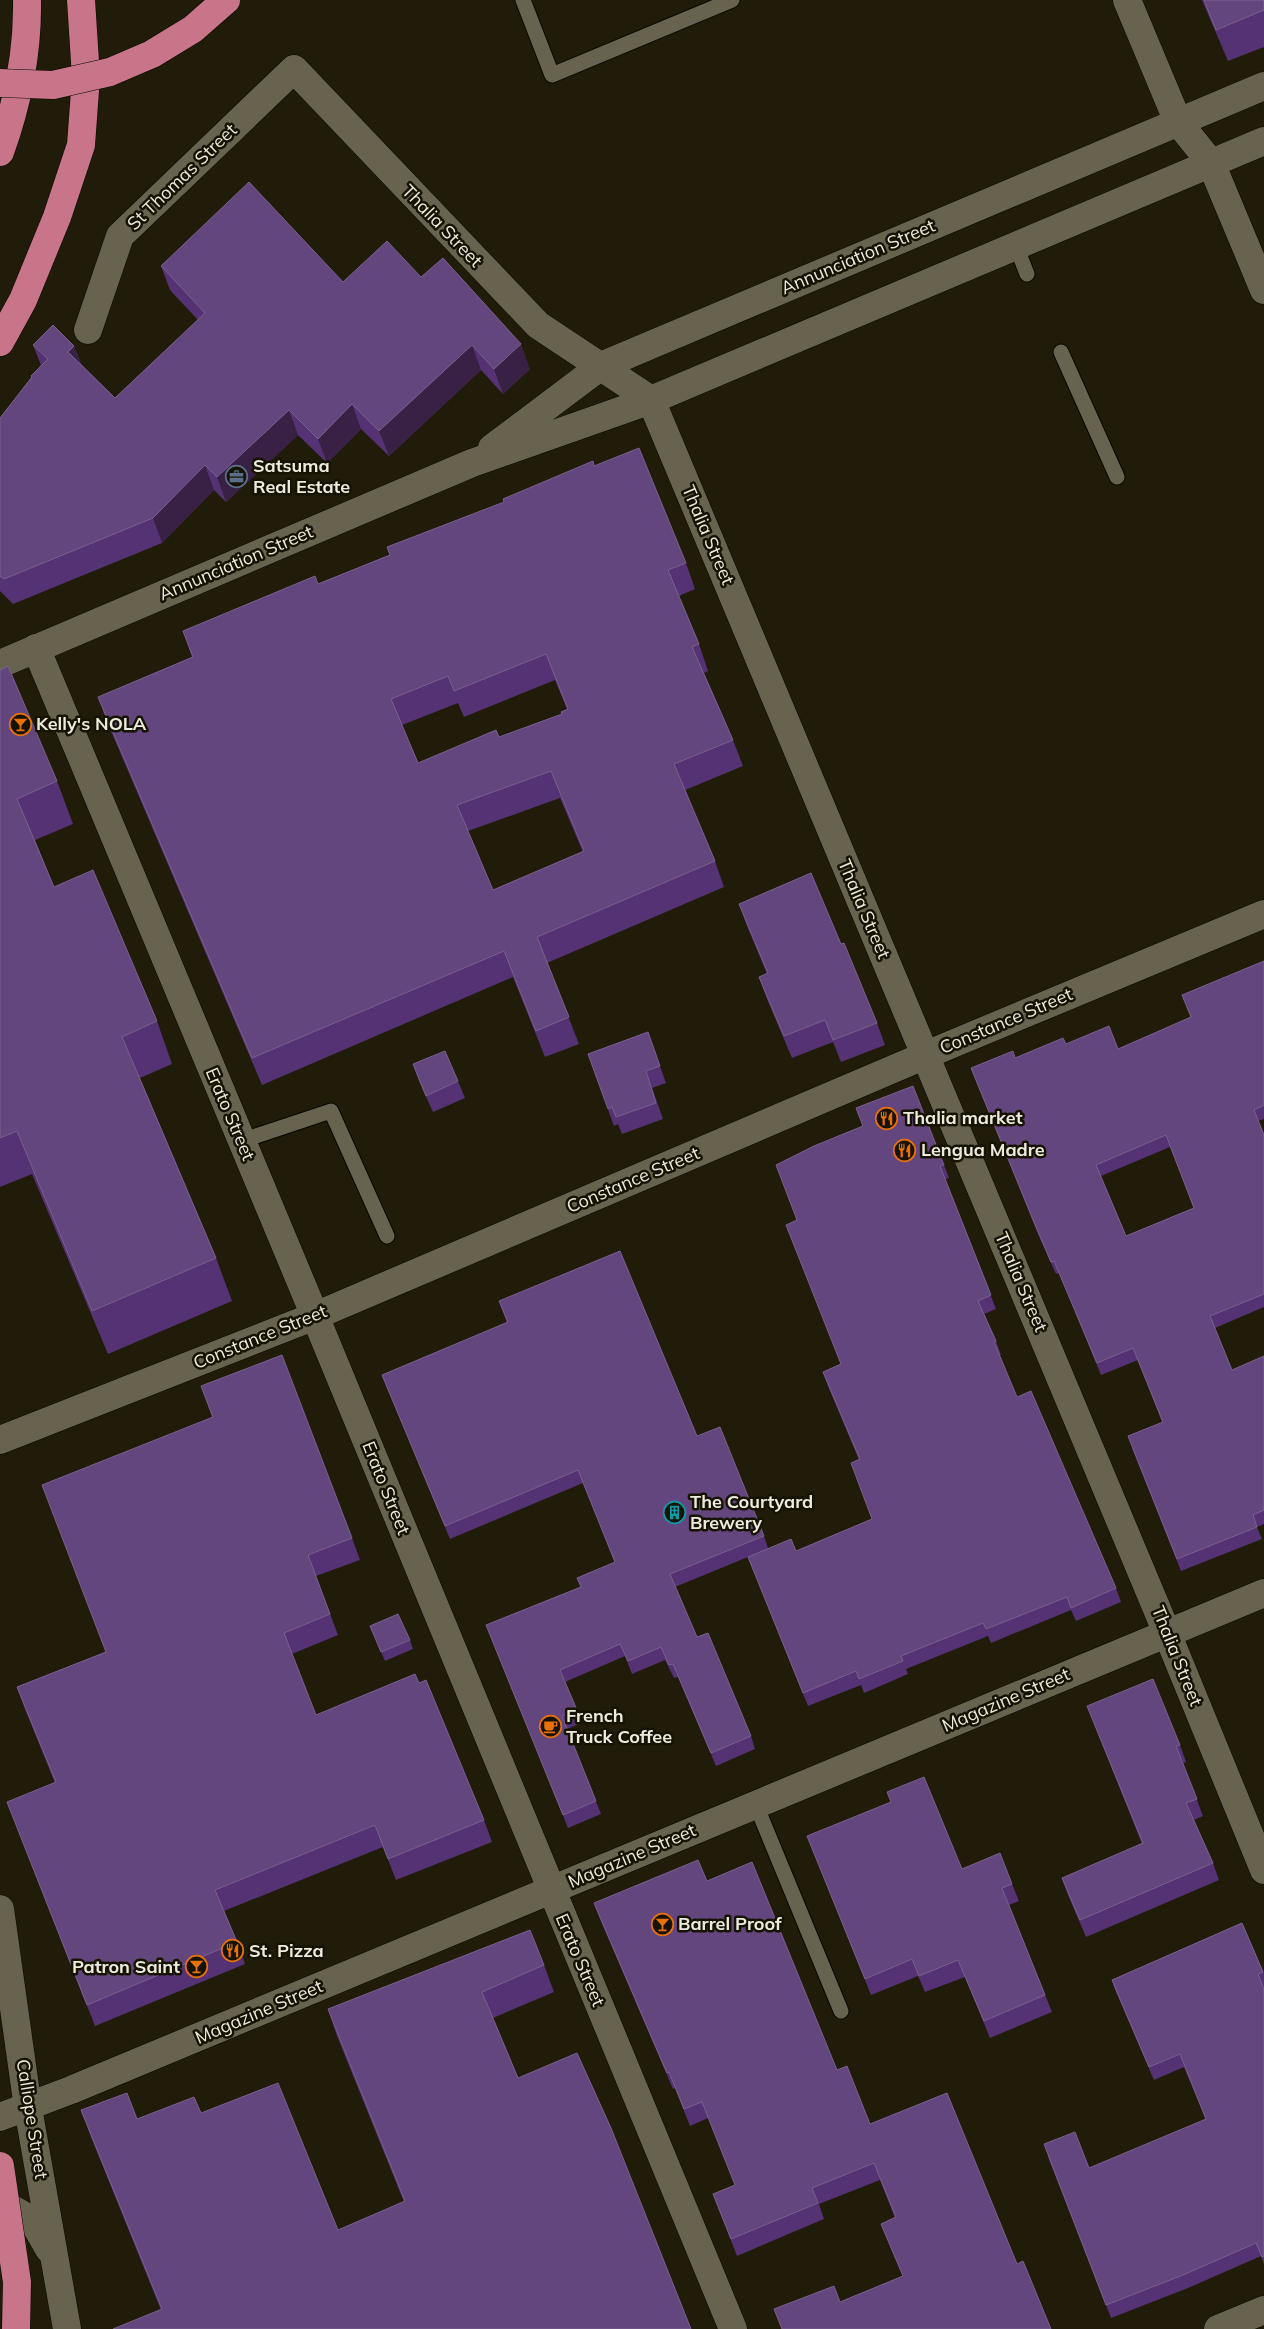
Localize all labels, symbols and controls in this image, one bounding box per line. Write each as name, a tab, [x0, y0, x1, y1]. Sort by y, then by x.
street label: St Thomas Street	[122, 118, 241, 235]
street label: Thalia Street	[397, 180, 487, 272]
street label: Annunciation Street	[777, 214, 938, 299]
place label: Satsuma Real Estate	[253, 454, 350, 498]
office icon: Satsuma Real Estate	[225, 464, 249, 488]
street label: Thalia Street	[677, 481, 740, 588]
street label: Annunciation Street	[155, 520, 316, 605]
bar icon: Kelly's NOLA	[8, 712, 32, 736]
place label: Kelly's NOLA	[36, 712, 147, 735]
street label: Thalia Street	[833, 855, 896, 962]
street label: Constance Street	[936, 982, 1076, 1059]
street label: Erato Street	[201, 1064, 260, 1164]
restaurant icon: Thalia market	[875, 1106, 899, 1130]
place label: Thalia market	[903, 1106, 1023, 1129]
restaurant icon: Lengua Madre	[893, 1138, 917, 1162]
place label: Lengua Madre	[921, 1138, 1045, 1161]
street label: Constance Street	[563, 1141, 703, 1218]
street label: Thalia Street	[990, 1228, 1053, 1335]
street label: Constance Street	[190, 1299, 330, 1374]
street label: Erato Street	[357, 1438, 416, 1538]
place label: The Courtyard Brewery	[690, 1490, 813, 1534]
building icon: The Courtyard Brewery	[662, 1500, 686, 1524]
street label: Thalia Street	[1147, 1602, 1208, 1709]
street label: Magazine Street	[939, 1662, 1073, 1737]
place label: French Truck Coffee	[566, 1704, 672, 1748]
cafe icon: French Truck Coffee	[538, 1714, 562, 1738]
street label: Magazine Street	[565, 1818, 699, 1893]
street label: Erato Street	[551, 1910, 610, 2010]
bar icon: Barrel Proof	[650, 1912, 674, 1936]
place label: Barrel Proof	[678, 1912, 782, 1935]
restaurant icon: St. Pizza	[221, 1939, 245, 1963]
place label: St. Pizza	[249, 1939, 324, 1962]
place label: Patron Saint	[72, 1955, 180, 1978]
bar icon: Patron Saint	[184, 1955, 208, 1979]
street label: Magazine Street	[192, 1974, 326, 2049]
street label: Calliope Street	[12, 2057, 53, 2180]

